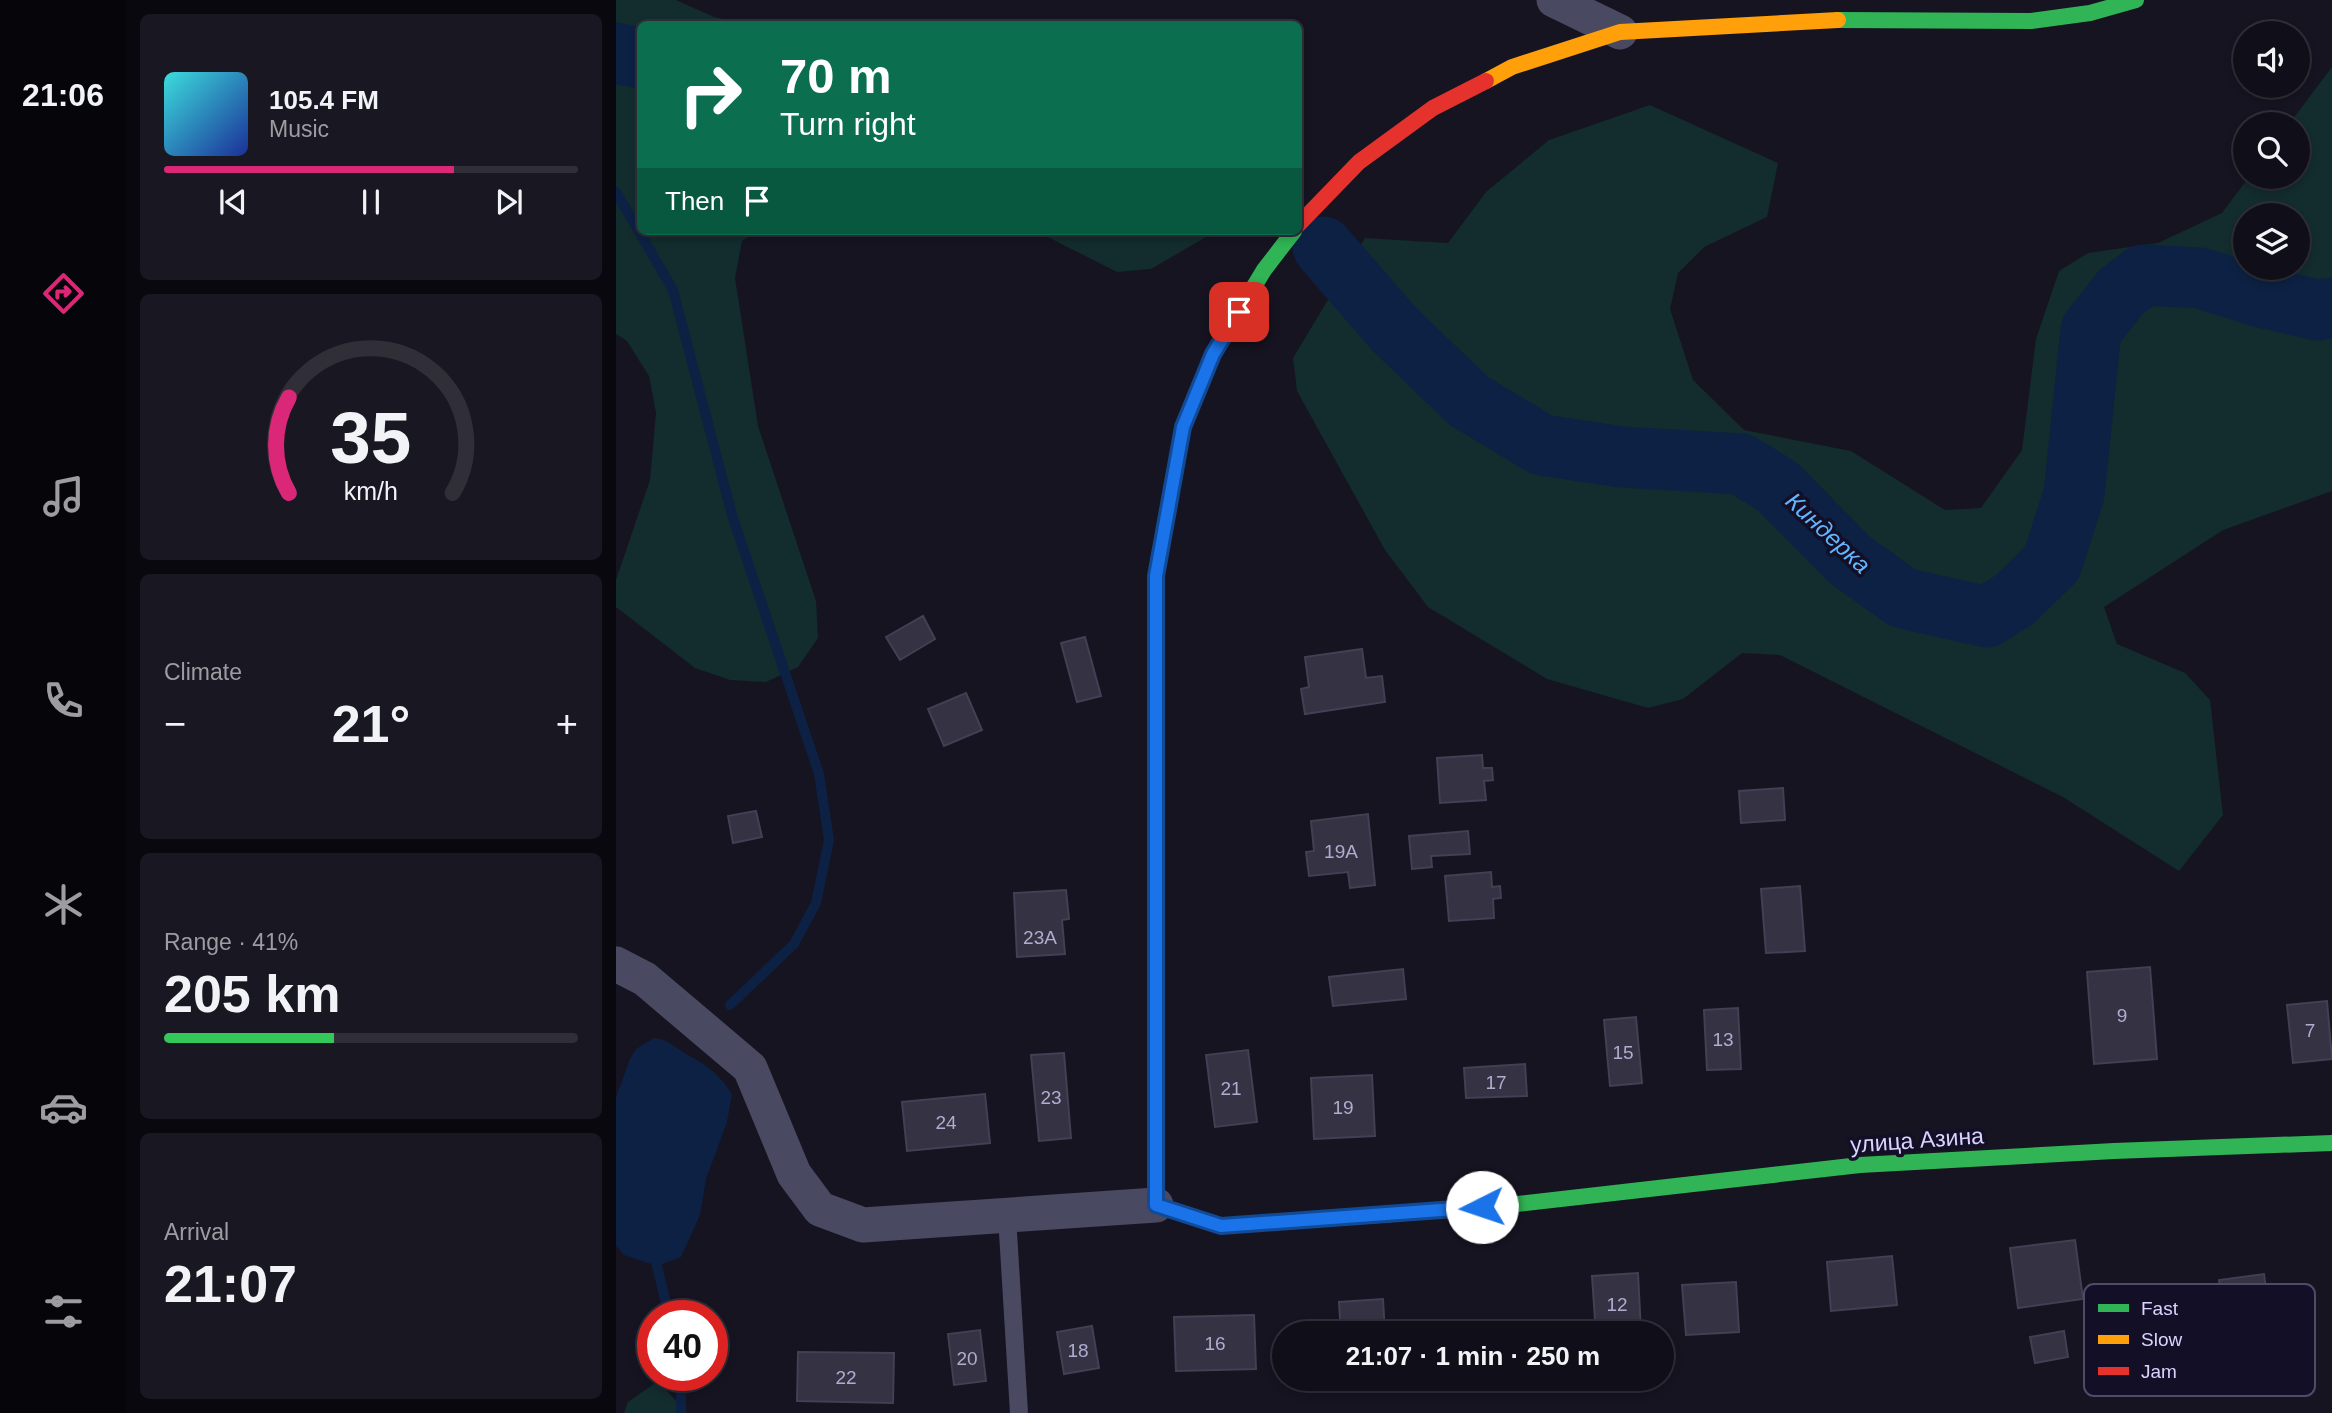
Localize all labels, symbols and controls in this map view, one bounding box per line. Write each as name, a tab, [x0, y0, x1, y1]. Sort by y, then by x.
map controls	[2233, 21, 2310, 280]
button: sound	[2233, 21, 2310, 98]
icon: right	[665, 49, 756, 140]
text: 70 m	[780, 49, 892, 103]
text: 21:06	[22, 77, 104, 113]
text: 105.4 FM	[269, 85, 379, 115]
text: Turn right	[780, 106, 916, 142]
button: search	[2233, 112, 2310, 189]
text: Music	[269, 116, 329, 142]
icon: arrive	[738, 182, 776, 220]
icon: previous	[214, 183, 252, 221]
icon: pause	[352, 183, 390, 221]
icon: next	[490, 183, 528, 221]
text: Then	[665, 186, 724, 216]
button: layers	[2233, 203, 2310, 280]
icon: directions	[39, 269, 88, 318]
pin	[1209, 282, 1269, 342]
icon: arrive	[1220, 293, 1258, 331]
text: 35	[331, 397, 411, 478]
icon: music	[39, 472, 88, 521]
text: km/h	[344, 476, 398, 504]
water label: Киндерка	[1781, 487, 1876, 578]
text: Climate	[164, 659, 242, 685]
icon: phone	[39, 676, 88, 725]
text: 21°	[332, 695, 410, 753]
text: −	[164, 703, 186, 745]
text: +	[556, 703, 578, 745]
house number: 19А	[1324, 841, 1358, 862]
icon: climate	[39, 880, 88, 929]
house number: 23А	[1023, 927, 1057, 948]
text: Range · 41%	[164, 929, 298, 955]
text: 205 km	[164, 965, 340, 1023]
house number: 9	[2117, 1005, 2127, 1026]
house number: 7	[2305, 1020, 2315, 1041]
house number: 13	[1712, 1029, 1734, 1050]
house number: 15	[1612, 1042, 1634, 1063]
house number: 17	[1485, 1072, 1507, 1093]
house number: 21	[1220, 1078, 1242, 1099]
icon: car	[39, 1083, 88, 1132]
house number: 23	[1040, 1087, 1062, 1108]
house number: 19	[1332, 1097, 1354, 1118]
house number: 24	[935, 1112, 957, 1133]
street label: улица Азина	[1849, 1122, 1985, 1158]
position arrow	[1445, 1170, 1519, 1244]
text: Arrival	[164, 1219, 229, 1245]
text: 21:07	[164, 1255, 297, 1313]
legend	[2084, 1284, 2315, 1396]
icon: filters	[39, 1287, 88, 1336]
house number: 12	[1606, 1294, 1628, 1315]
text: Fast	[2141, 1298, 2179, 1319]
speed limit sign: 40	[637, 1300, 728, 1391]
text: Slow	[2141, 1329, 2182, 1350]
house number: 16	[1204, 1333, 1226, 1354]
house number: 18	[1067, 1340, 1089, 1361]
text: 21:07 · 1 min · 250 m	[1346, 1341, 1600, 1371]
house number: 20	[956, 1348, 978, 1369]
text: Jam	[2141, 1361, 2177, 1382]
house number: 22	[835, 1367, 857, 1388]

